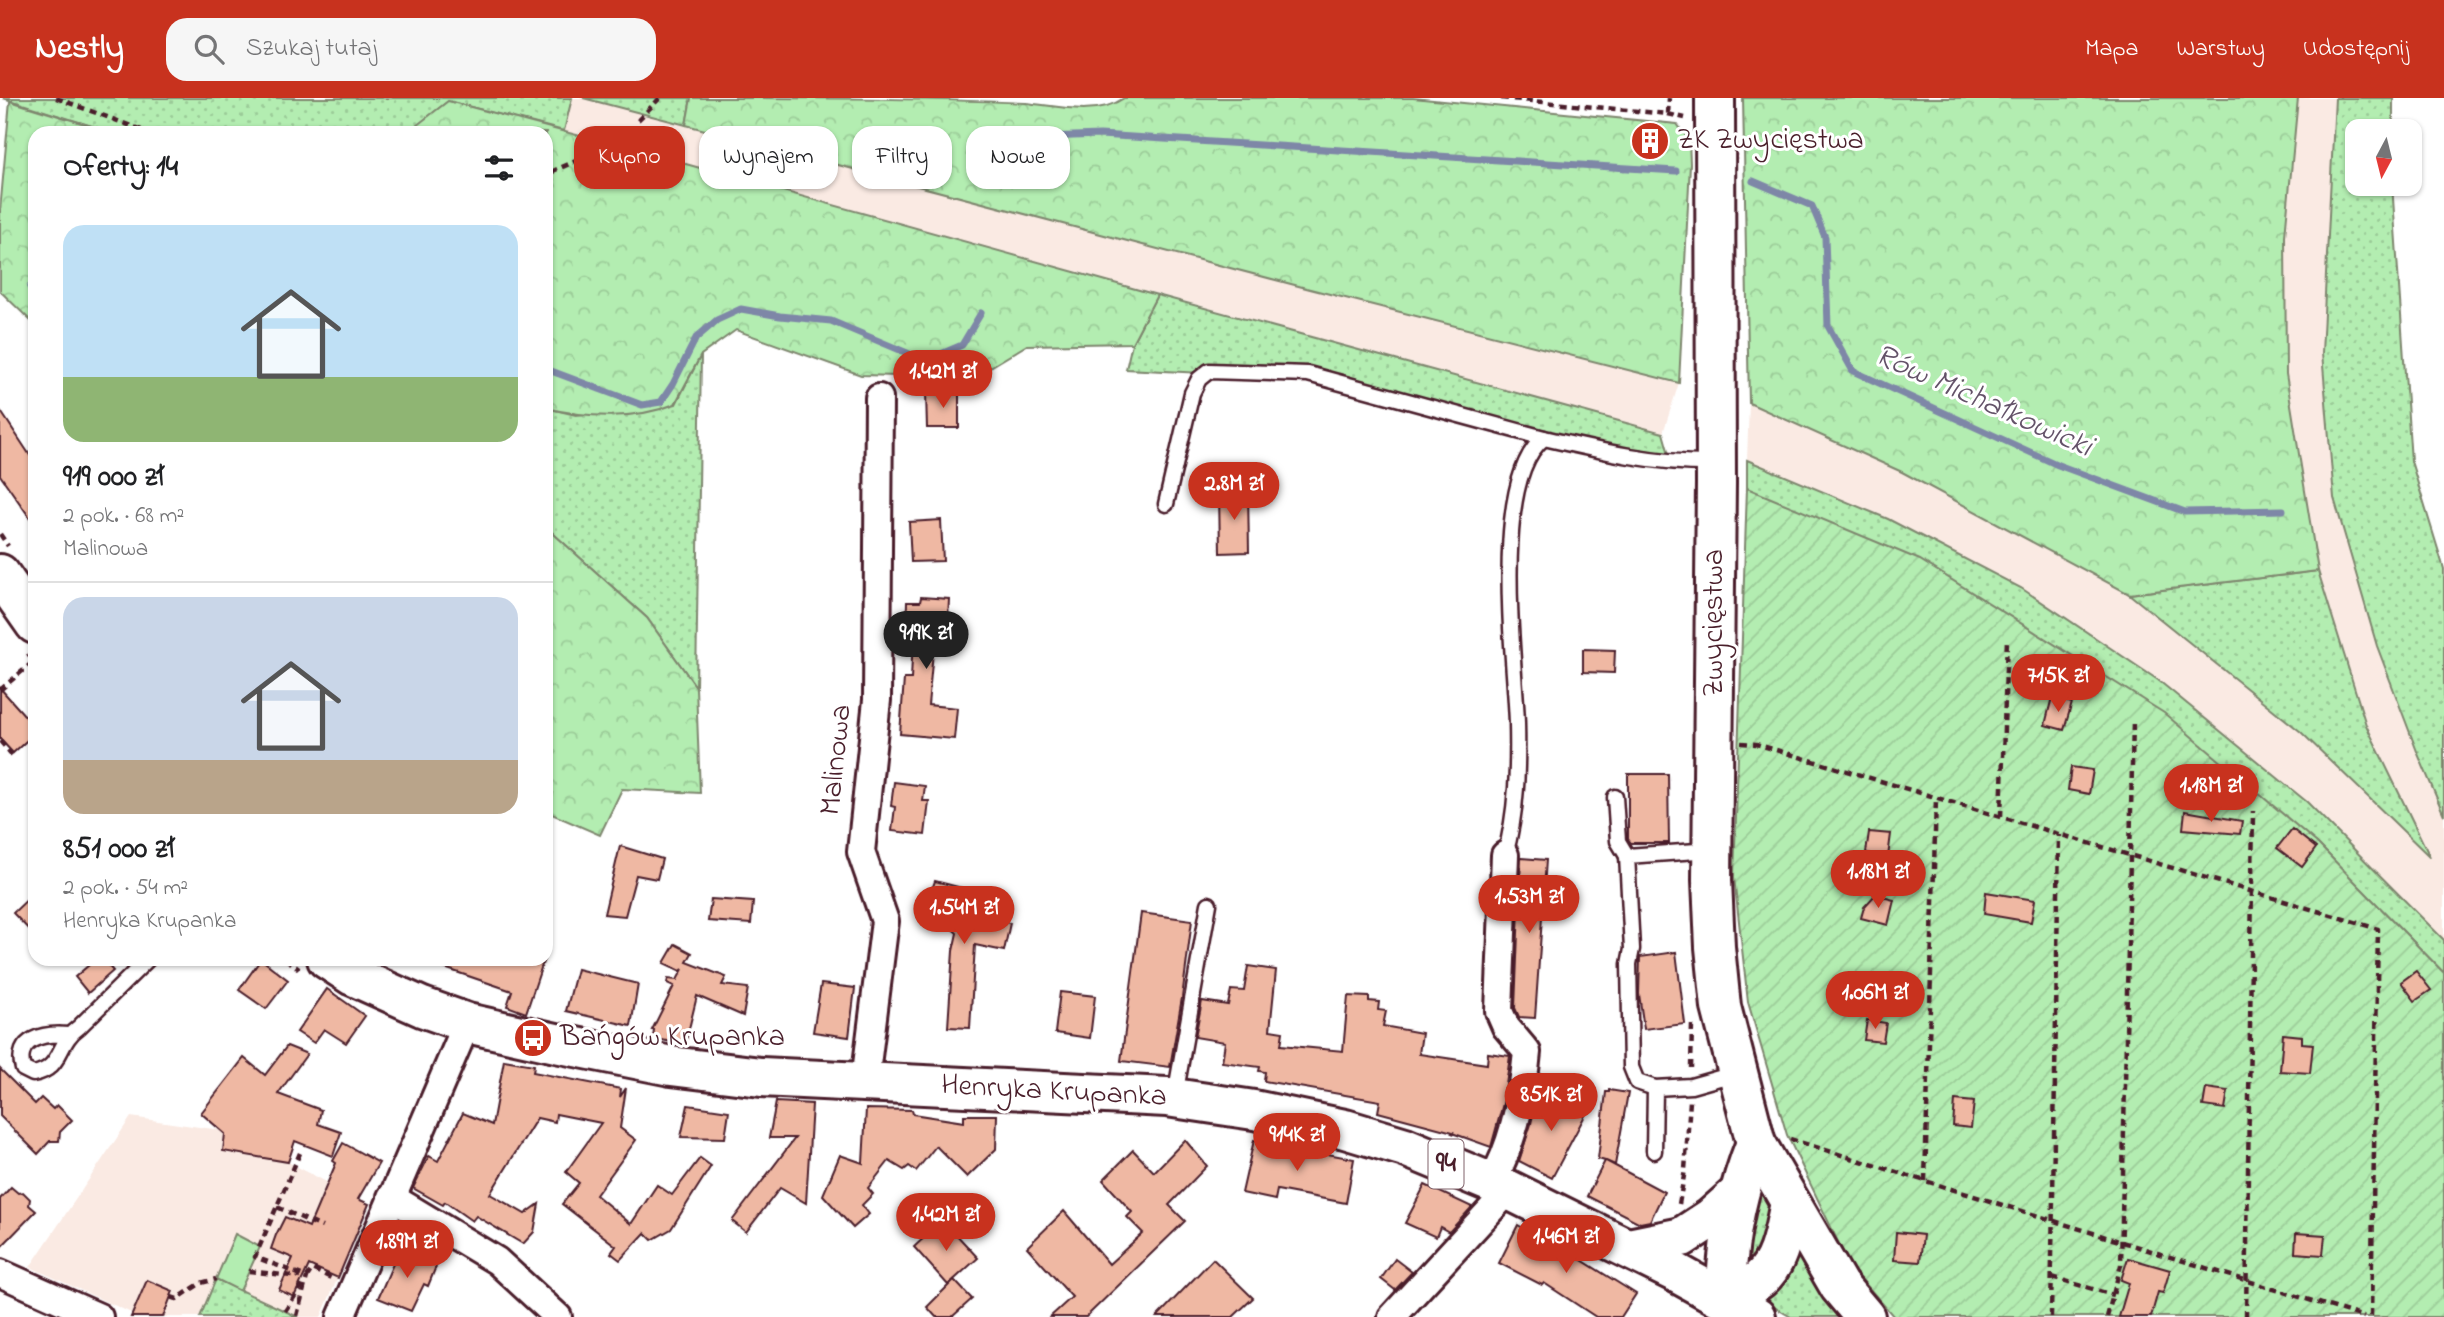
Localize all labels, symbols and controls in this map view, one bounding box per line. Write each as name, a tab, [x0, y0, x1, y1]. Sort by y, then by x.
search box	[166, 18, 656, 81]
text: Nestly	[35, 25, 124, 73]
icon: search	[190, 30, 228, 68]
text: Szukaj tutaj	[246, 30, 377, 68]
text: Mapa	[2085, 32, 2138, 67]
text: Warstwy	[2176, 32, 2265, 67]
text: Udostępnij	[2303, 32, 2409, 67]
place label: ZK Zwycięstwa	[1677, 119, 1864, 163]
north arrow	[2345, 119, 2422, 196]
map controls	[2345, 119, 2422, 196]
building icon: ZK Zwycięstwa	[1629, 120, 1671, 162]
chip: Kupno	[574, 126, 685, 189]
chip: Wynajem	[699, 126, 838, 189]
chip: Filtry	[852, 126, 952, 189]
chip: Nowe	[966, 126, 1070, 189]
text: Oferty: 14	[63, 146, 178, 190]
icon: filters	[480, 149, 518, 187]
icon: home	[228, 271, 354, 397]
water label: Rów Michałkowicki	[1867, 333, 2102, 472]
pin: 1.42M zł	[871, 350, 1015, 410]
text: 1.42M zł	[909, 356, 977, 389]
text: 919 000 zł	[63, 456, 164, 500]
pin: 2.8M zł	[1169, 462, 1299, 522]
text: 2.8M zł	[1204, 468, 1264, 501]
text: 2 pok. · 68 m²	[63, 500, 184, 533]
text: Malinowa	[63, 533, 148, 566]
street label: Zwycięstwa	[1693, 549, 1737, 697]
pin: 919K zł	[861, 612, 991, 671]
text: 919K zł	[900, 617, 952, 650]
icon: home	[228, 643, 354, 769]
pin: 715K zł	[1993, 654, 2123, 714]
text: 715K zł	[2027, 660, 2089, 693]
street label: Malinowa	[809, 702, 865, 818]
pin: 1.18M zł	[2139, 764, 2283, 824]
text: 1.18M zł	[2180, 770, 2242, 803]
text: 851 000 zł	[63, 828, 174, 872]
pin: 1.18M zł	[1806, 850, 1950, 910]
text: 1.18M zł	[1847, 856, 1909, 889]
text: 2 pok. · 54 m²	[63, 872, 188, 905]
pin: 1.53M zł	[1457, 876, 1601, 935]
text: 1.53M zł	[1494, 881, 1564, 914]
pin: 1.54M zł	[892, 886, 1036, 946]
text: 1.54M zł	[929, 892, 999, 925]
text: Henryka Krupanka	[63, 905, 236, 938]
pin: 1.06M zł	[1803, 972, 1947, 1031]
text: 1.06M zł	[1842, 977, 1908, 1010]
place label: Bańgów Krupanka	[559, 1016, 785, 1060]
bus stop icon: Bańgów Krupanka	[512, 1017, 554, 1059]
street label: Henryka Krupanka	[940, 1064, 1168, 1120]
pin: 851K zł	[1486, 1074, 1616, 1133]
text: 851K zł	[1521, 1079, 1581, 1112]
pin: 914K zł	[1232, 1114, 1362, 1173]
text: 914K zł	[1269, 1119, 1325, 1152]
road number: 94	[1428, 1140, 1464, 1188]
pin: 1.42M zł	[874, 1194, 1018, 1253]
text: 1.42M zł	[912, 1199, 980, 1232]
pin: 1.46M zł	[1494, 1216, 1638, 1275]
pin: 1.89M zł	[335, 1220, 479, 1280]
text: 1.46M zł	[1533, 1221, 1599, 1254]
text: 1.89M zł	[376, 1226, 438, 1259]

